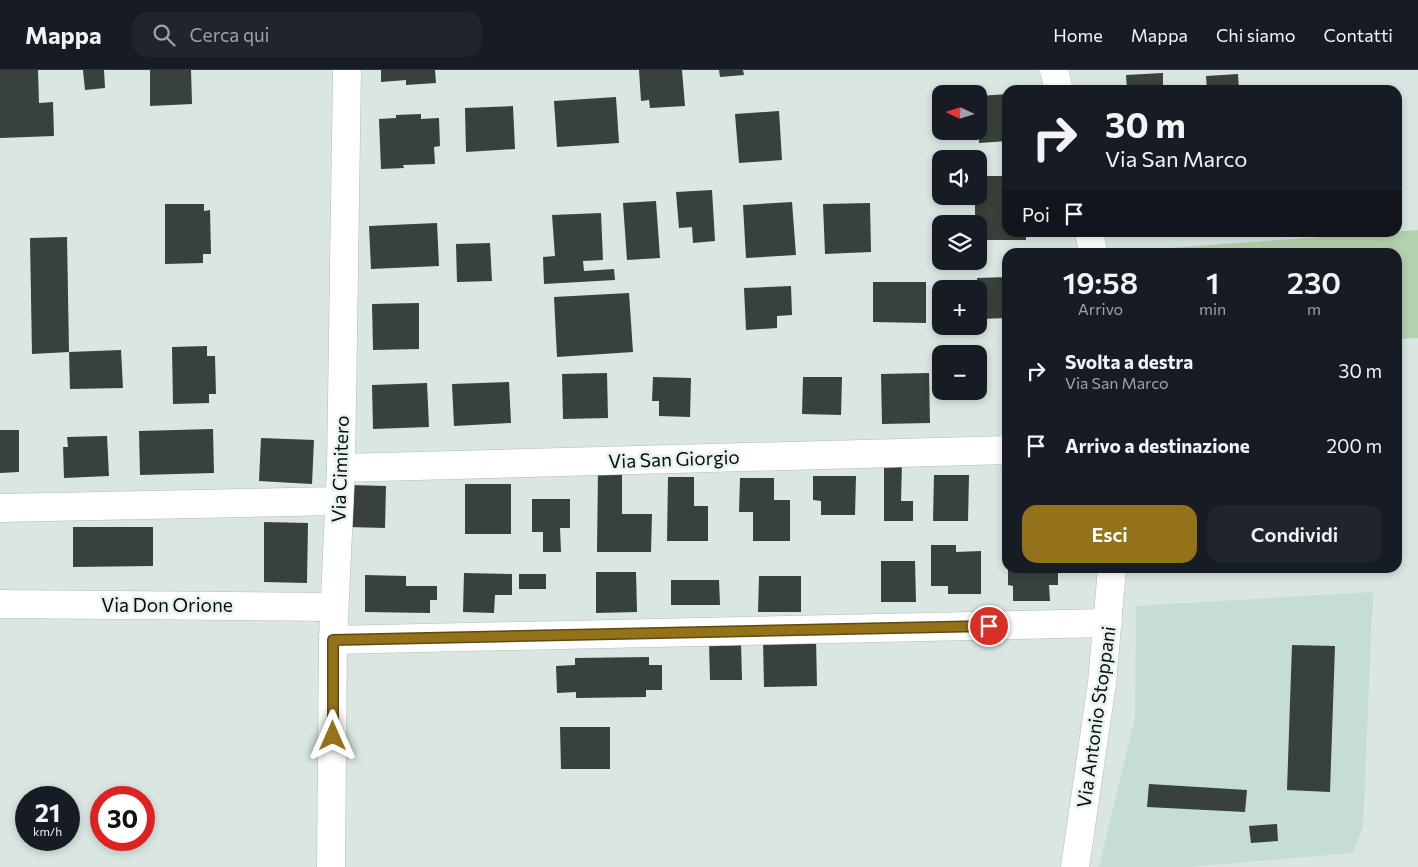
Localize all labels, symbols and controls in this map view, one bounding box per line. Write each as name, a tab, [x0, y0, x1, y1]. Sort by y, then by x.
search box	[132, 12, 482, 57]
text: Mappa	[25, 20, 102, 49]
icon: search	[150, 21, 178, 49]
text: Cerca qui	[190, 23, 269, 46]
text: Home	[1053, 24, 1103, 46]
text: Mappa	[1131, 24, 1188, 46]
text: Chi siamo	[1216, 24, 1295, 46]
text: Contatti	[1323, 24, 1393, 46]
north arrow	[932, 85, 988, 140]
map controls	[932, 85, 987, 400]
text: 30 m	[1105, 102, 1186, 145]
icon: right	[1022, 105, 1087, 170]
text: Via San Marco	[1105, 145, 1248, 172]
button: sound	[932, 150, 987, 205]
icon: arrive	[1060, 200, 1088, 228]
text: Poi	[1022, 203, 1050, 226]
button: layers	[932, 215, 987, 270]
text: 19:58	[1063, 263, 1138, 300]
text: 1	[1206, 263, 1219, 300]
text: 230	[1287, 263, 1341, 300]
button: +	[932, 280, 987, 335]
text: Arrivo	[1078, 299, 1123, 318]
text: min	[1199, 299, 1226, 318]
text: m	[1307, 299, 1321, 318]
button: −	[932, 345, 987, 400]
text: Svolta a destra	[1065, 350, 1193, 373]
icon: right	[1022, 357, 1050, 385]
text: 30 m	[1339, 359, 1382, 382]
text: Via San Marco	[1065, 373, 1169, 392]
street label: Via Cimitero	[326, 415, 353, 523]
icon: arrive	[1022, 432, 1050, 460]
text: Arrivo a destinazione	[1065, 434, 1250, 457]
text: 200 m	[1327, 434, 1382, 457]
street label: Via San Giorgio	[608, 445, 740, 472]
button: Esci	[1022, 505, 1197, 563]
button: Condividi	[1207, 505, 1382, 563]
street label: Via Don Orione	[101, 593, 233, 616]
pin	[968, 605, 1010, 647]
icon: arrive	[975, 612, 1003, 640]
street label: Via Antonio Stoppani	[1071, 625, 1120, 809]
position arrow	[306, 709, 358, 761]
speed limit sign: 30	[90, 786, 155, 851]
text: 21	[35, 797, 60, 827]
text: km/h	[33, 824, 62, 838]

